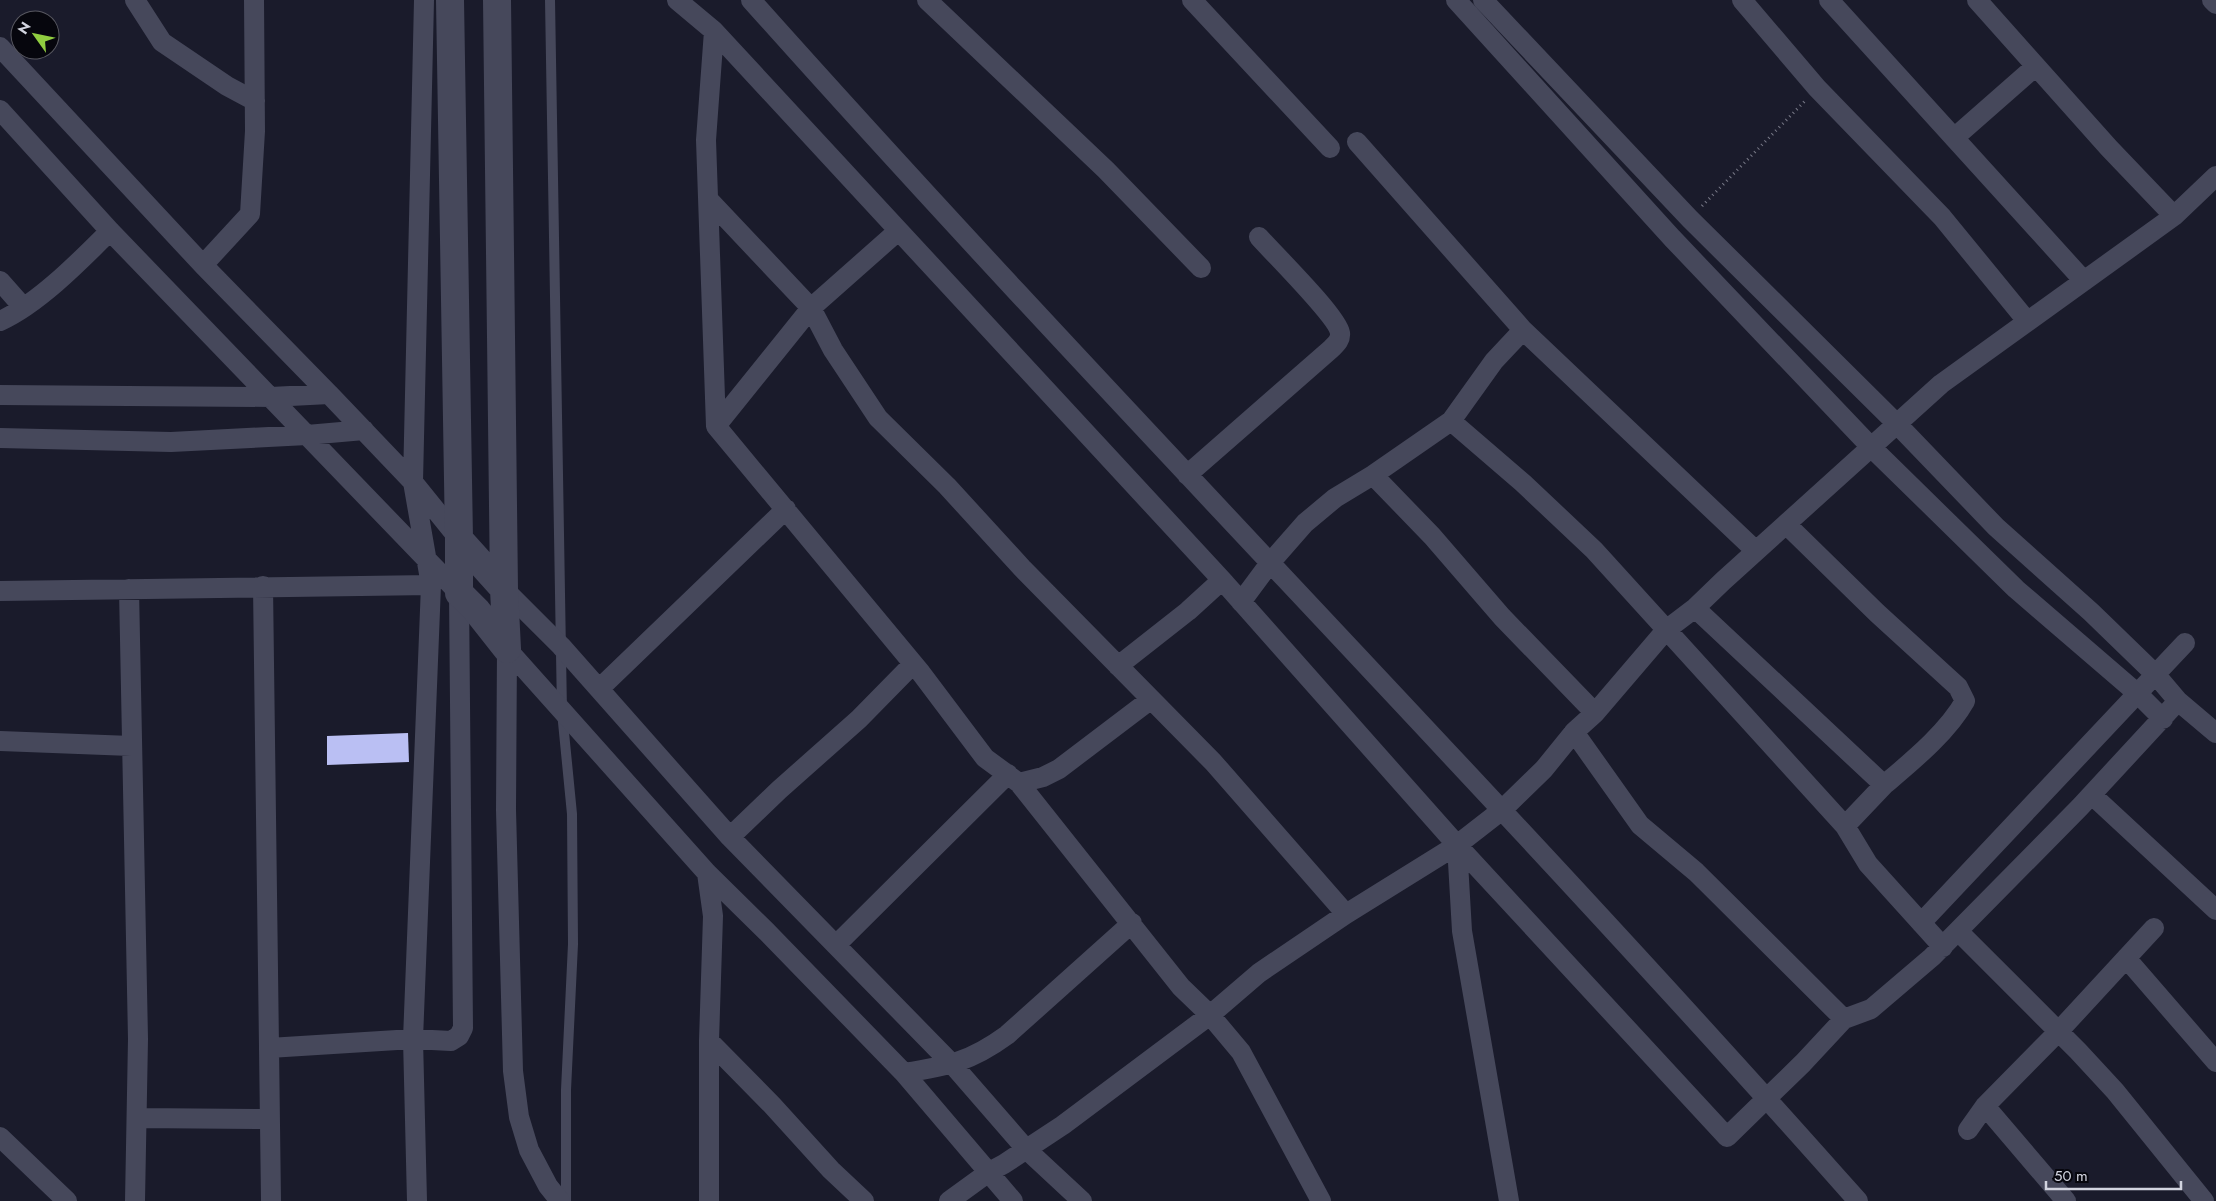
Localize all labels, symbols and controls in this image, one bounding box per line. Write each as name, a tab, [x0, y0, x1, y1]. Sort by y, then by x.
north arrow	[10, 10, 60, 60]
text: N	[13, 18, 36, 38]
scale bar	[2046, 1158, 2181, 1190]
text: 50 m	[2054, 1165, 2088, 1187]

